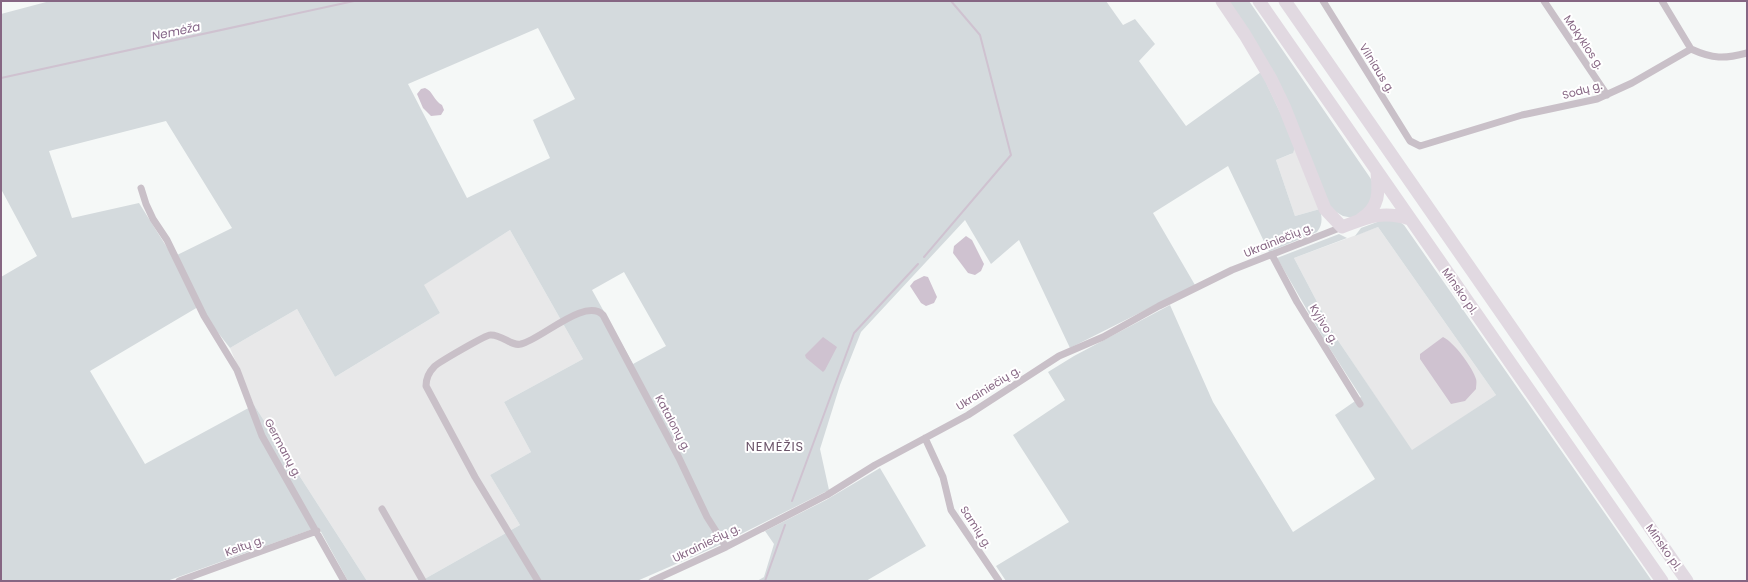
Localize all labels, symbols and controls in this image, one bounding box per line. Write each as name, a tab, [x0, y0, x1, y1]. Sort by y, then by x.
street label: Mokyklos g.	[1560, 12, 1608, 72]
water label: Nemėža	[150, 18, 202, 44]
street label: Vilniaus g.	[1356, 40, 1398, 96]
street label: Sodų g.	[1560, 77, 1604, 103]
street label: Ukrainiečių g.	[1241, 219, 1315, 261]
street label: Minsko pl.	[1438, 265, 1482, 317]
street label: Kyjivo g.	[1306, 301, 1342, 347]
street label: Ukrainiečių g.	[953, 362, 1023, 414]
street label: Katalonų g.	[651, 392, 695, 454]
street label: Germanų g.	[261, 416, 305, 480]
district label: NEMĖŽIS	[746, 437, 804, 456]
street label: Samių g.	[956, 503, 996, 551]
street label: Ukrainiečių g.	[670, 520, 742, 566]
street label: Minsko pl.	[1642, 521, 1686, 573]
street label: Keltų g.	[223, 532, 265, 560]

